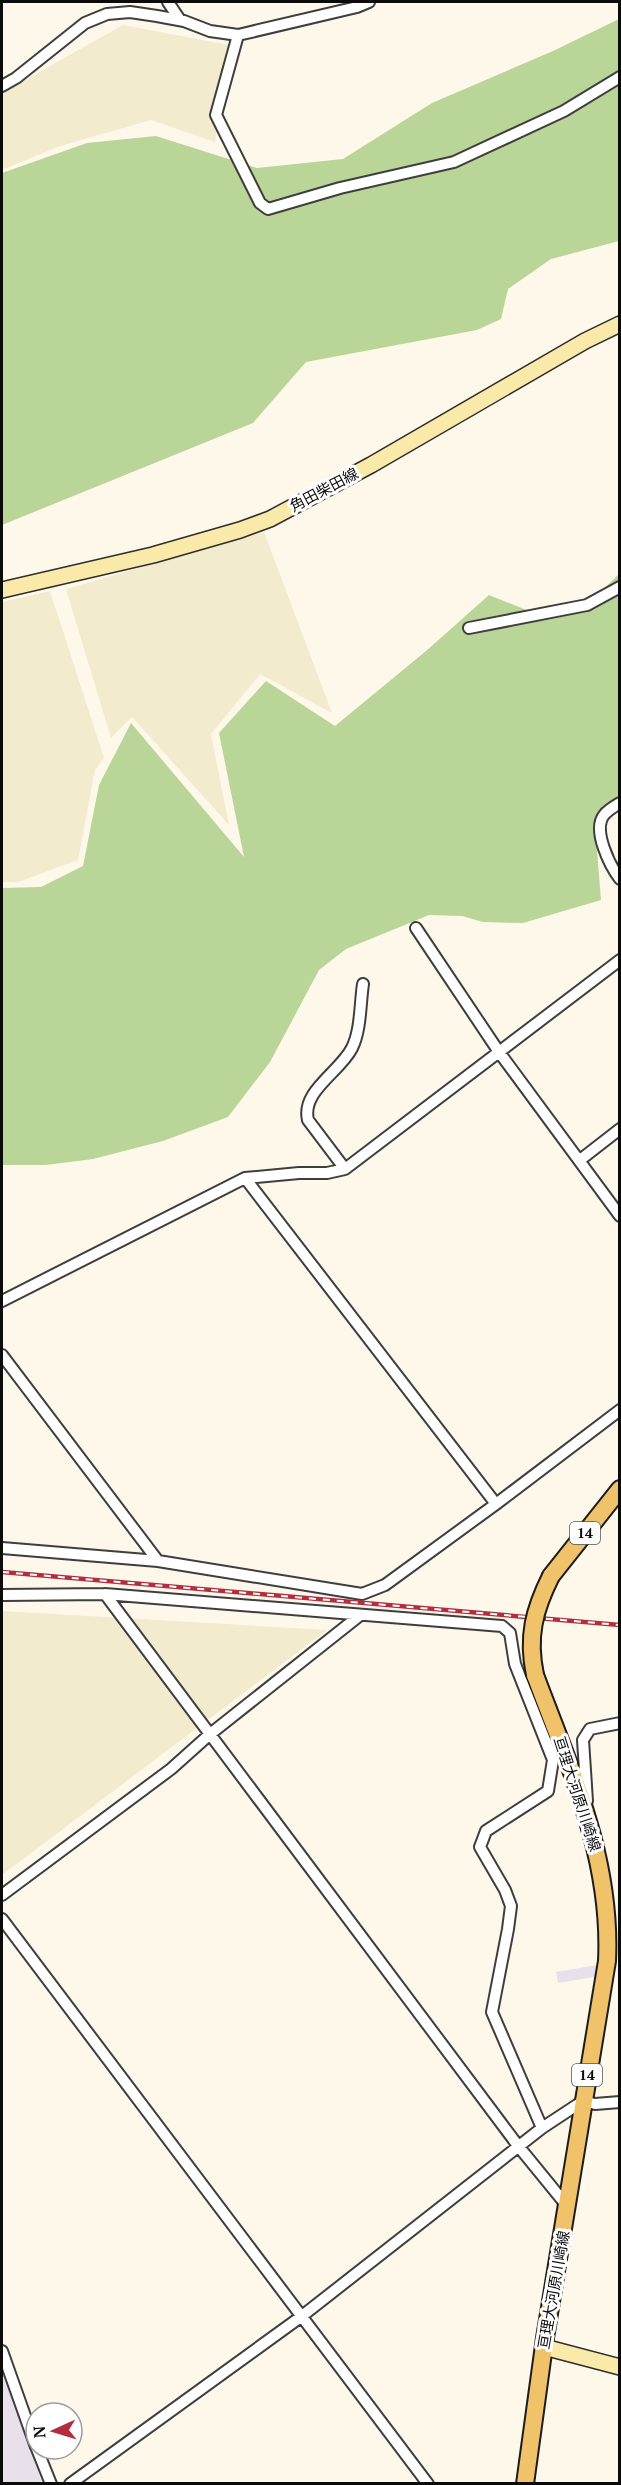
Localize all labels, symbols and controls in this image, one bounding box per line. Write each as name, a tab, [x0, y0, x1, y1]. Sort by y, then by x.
street label: 角田柴田線	[286, 463, 361, 516]
road number: 14	[570, 1522, 600, 1544]
street label: 亘理大河原川崎線	[550, 1734, 606, 1854]
road number: 14	[572, 2064, 602, 2086]
street label: 亘理大河原川崎線	[533, 2229, 573, 2351]
north arrow	[24, 2401, 84, 2461]
text: N	[28, 2425, 50, 2439]

